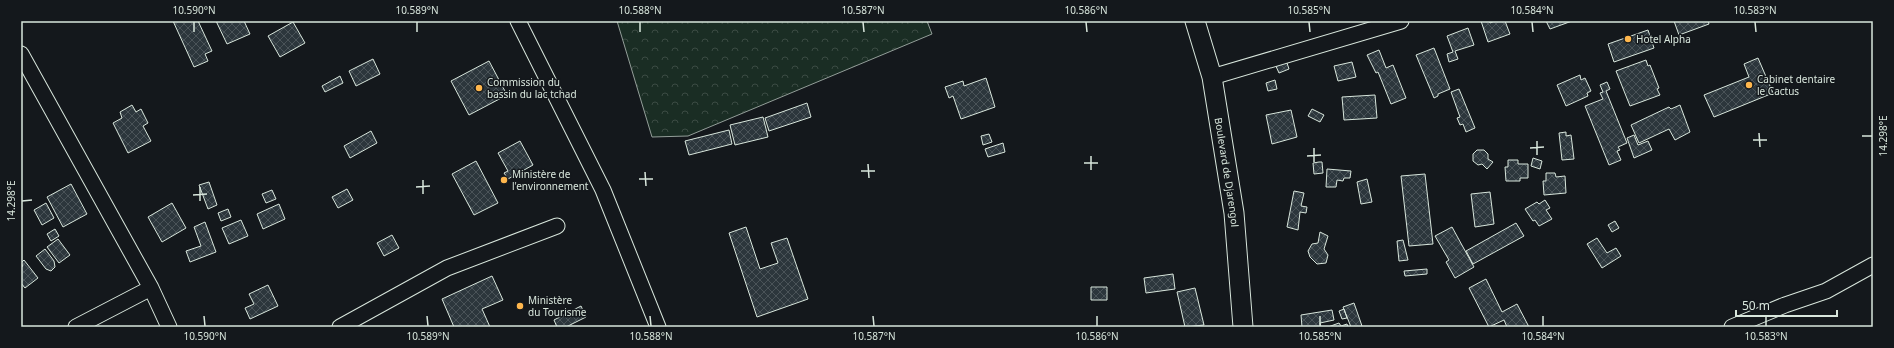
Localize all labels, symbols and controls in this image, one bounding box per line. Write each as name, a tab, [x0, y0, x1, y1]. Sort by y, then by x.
text: 10.590°N	[172, 3, 216, 17]
text: 10.589°N	[395, 3, 439, 17]
text: 10.588°N	[618, 3, 662, 17]
text: 10.587°N	[841, 3, 885, 17]
text: 10.586°N	[1064, 3, 1108, 17]
text: 10.585°N	[1287, 3, 1331, 17]
text: 10.584°N	[1510, 3, 1554, 17]
text: 10.583°N	[1733, 3, 1777, 17]
place label: Hotel Alpha	[1636, 32, 1691, 46]
marker: Hotel Alpha	[1623, 34, 1633, 44]
place label: Cabinet dentaire le Cactus	[1757, 72, 1835, 98]
place label: Commission du bassin du lac tchad	[487, 75, 577, 101]
marker: Cabinet dentaire le Cactus	[1744, 80, 1754, 90]
marker: Commission du bassin du lac tchad	[474, 83, 484, 93]
text: 14.298°E	[1876, 115, 1890, 157]
street label: Boulevard de Djarengol	[1212, 116, 1242, 228]
place label: Ministère de l'environnement	[512, 167, 589, 193]
marker: Ministère de l'environnement	[499, 175, 509, 185]
text: 14.298°E	[4, 180, 18, 222]
scale bar	[1736, 292, 1837, 318]
place label: Ministère du Tourisme	[528, 293, 587, 319]
text: 50 m	[1742, 297, 1770, 314]
marker: Ministère du Tourisme	[515, 301, 525, 311]
text: 10.590°N	[183, 329, 227, 343]
text: 10.589°N	[406, 329, 450, 343]
text: 10.588°N	[629, 329, 673, 343]
text: 10.587°N	[852, 329, 896, 343]
text: 10.586°N	[1075, 329, 1119, 343]
text: 10.585°N	[1298, 329, 1342, 343]
text: 10.584°N	[1521, 329, 1565, 343]
text: 10.583°N	[1744, 329, 1788, 343]

